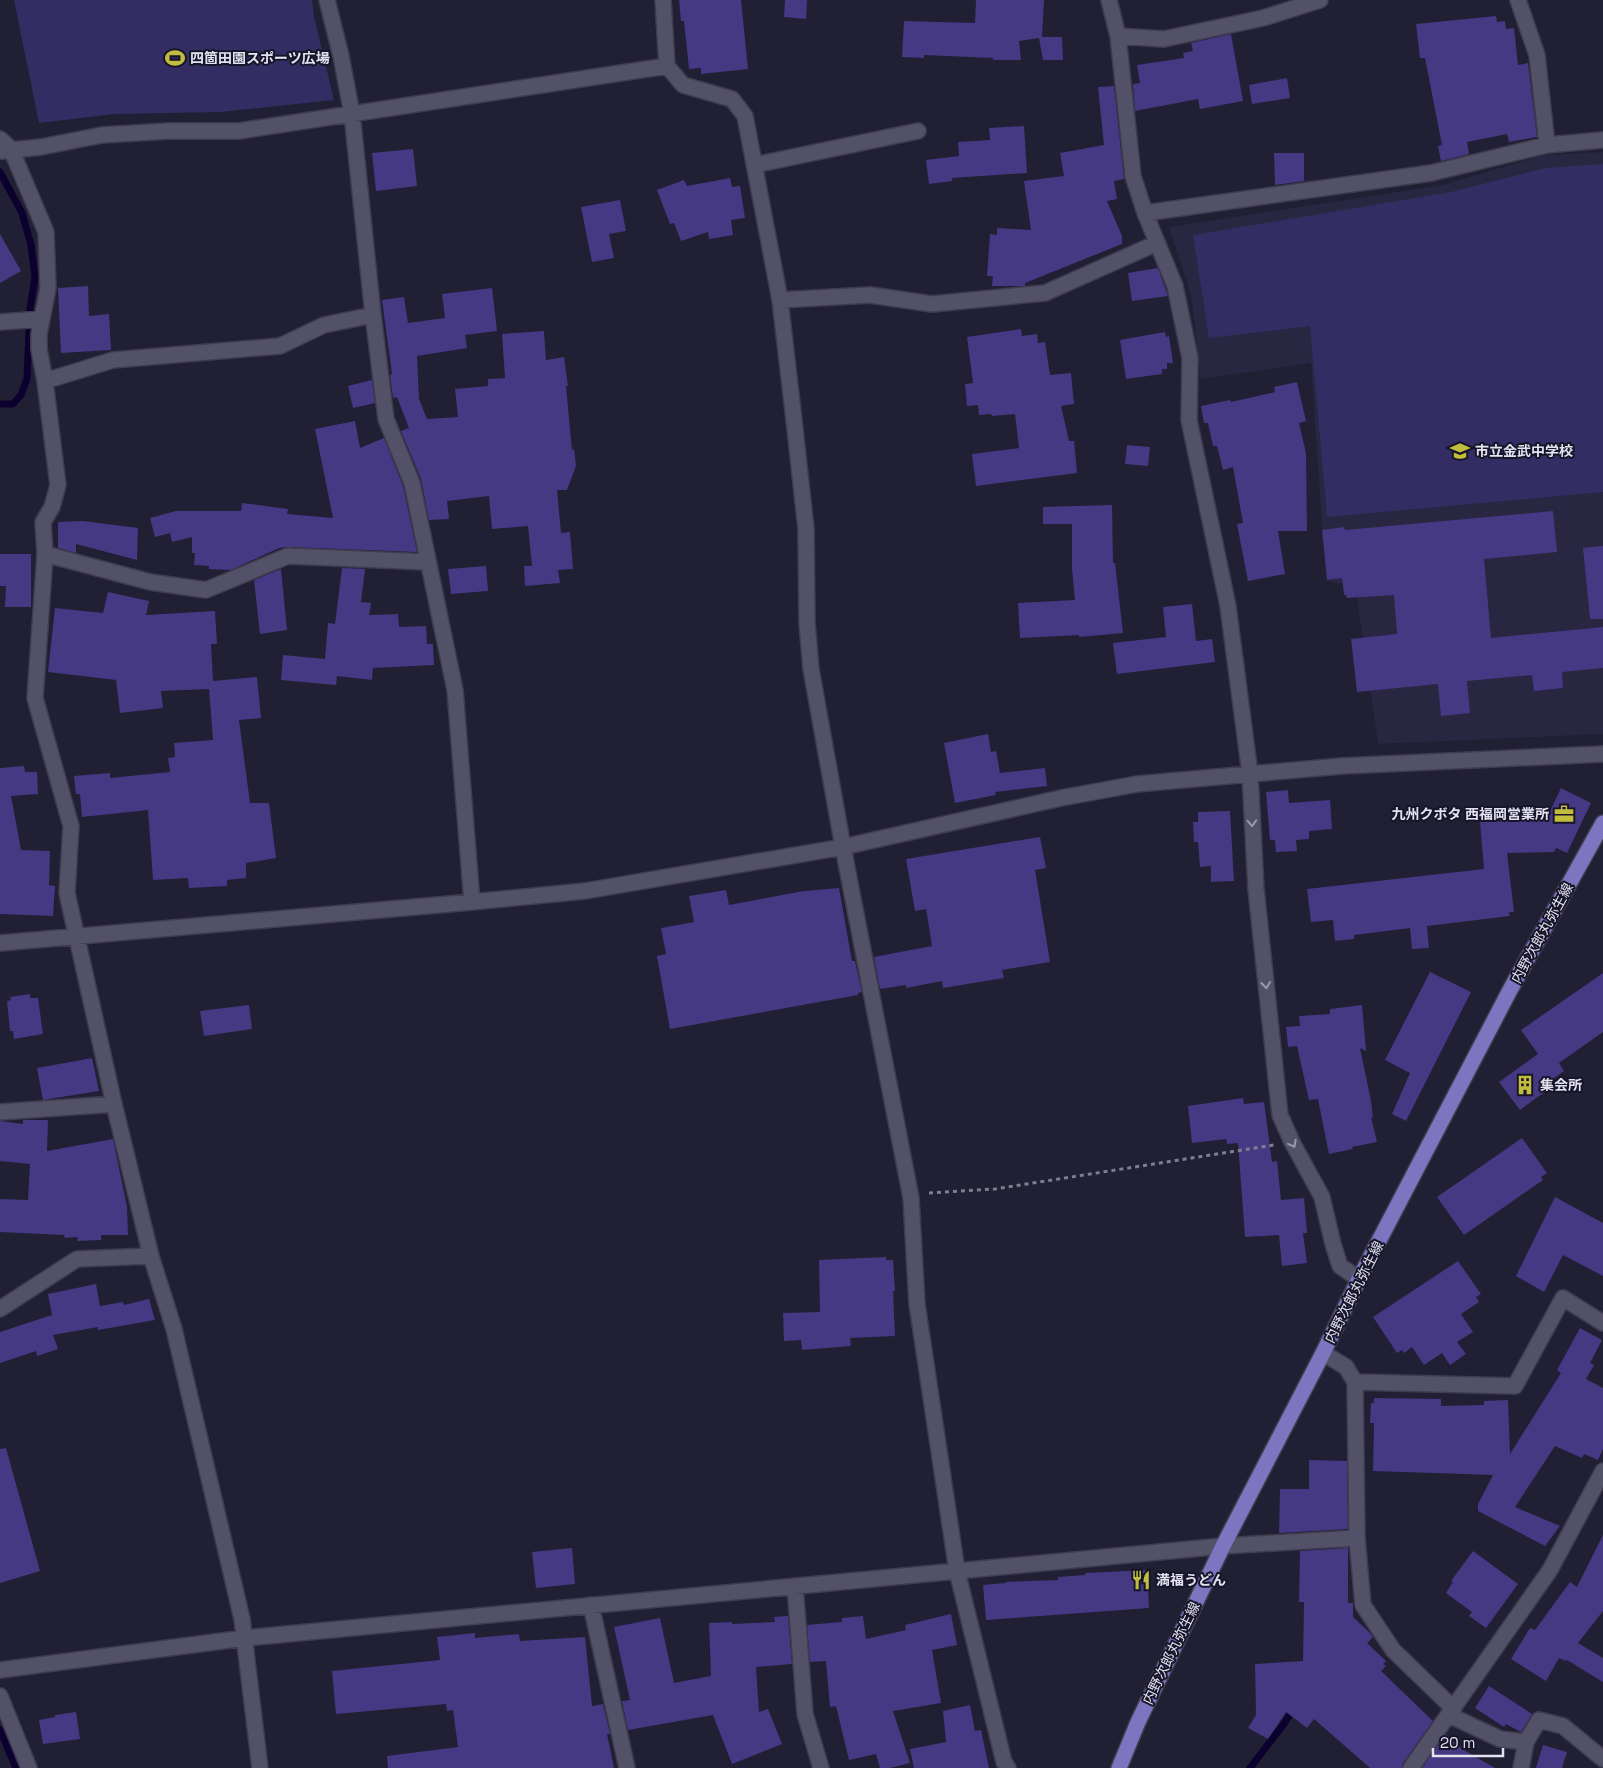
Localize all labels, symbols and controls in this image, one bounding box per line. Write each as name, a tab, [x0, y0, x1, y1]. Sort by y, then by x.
sports icon: 四箇田園スポーツ広場	[164, 47, 186, 69]
place label: 四箇田園スポーツ広場	[190, 49, 330, 67]
school or university icon: 市立金武中学校	[1449, 440, 1471, 462]
place label: 市立金武中学校	[1475, 442, 1573, 460]
office icon: 九州クボタ 西福岡営業所	[1553, 803, 1575, 825]
place label: 九州クボタ 西福岡営業所	[1391, 805, 1549, 823]
one-way arrow	[1247, 819, 1258, 827]
street label: 内野次郎丸弥生線	[1507, 880, 1577, 986]
one-way arrow	[1260, 981, 1271, 989]
building icon: 集会所	[1514, 1074, 1536, 1096]
place label: 集会所	[1540, 1076, 1582, 1094]
one-way arrow	[1287, 1138, 1297, 1147]
street label: 内野次郎丸弥生線	[1321, 1238, 1387, 1346]
restaurant icon: 満福うどん	[1130, 1569, 1152, 1591]
place label: 満福うどん	[1156, 1571, 1226, 1589]
street label: 内野次郎丸弥生線	[1138, 1599, 1204, 1707]
scale bar	[1433, 1726, 1503, 1758]
text: 20 m	[1440, 1733, 1475, 1752]

